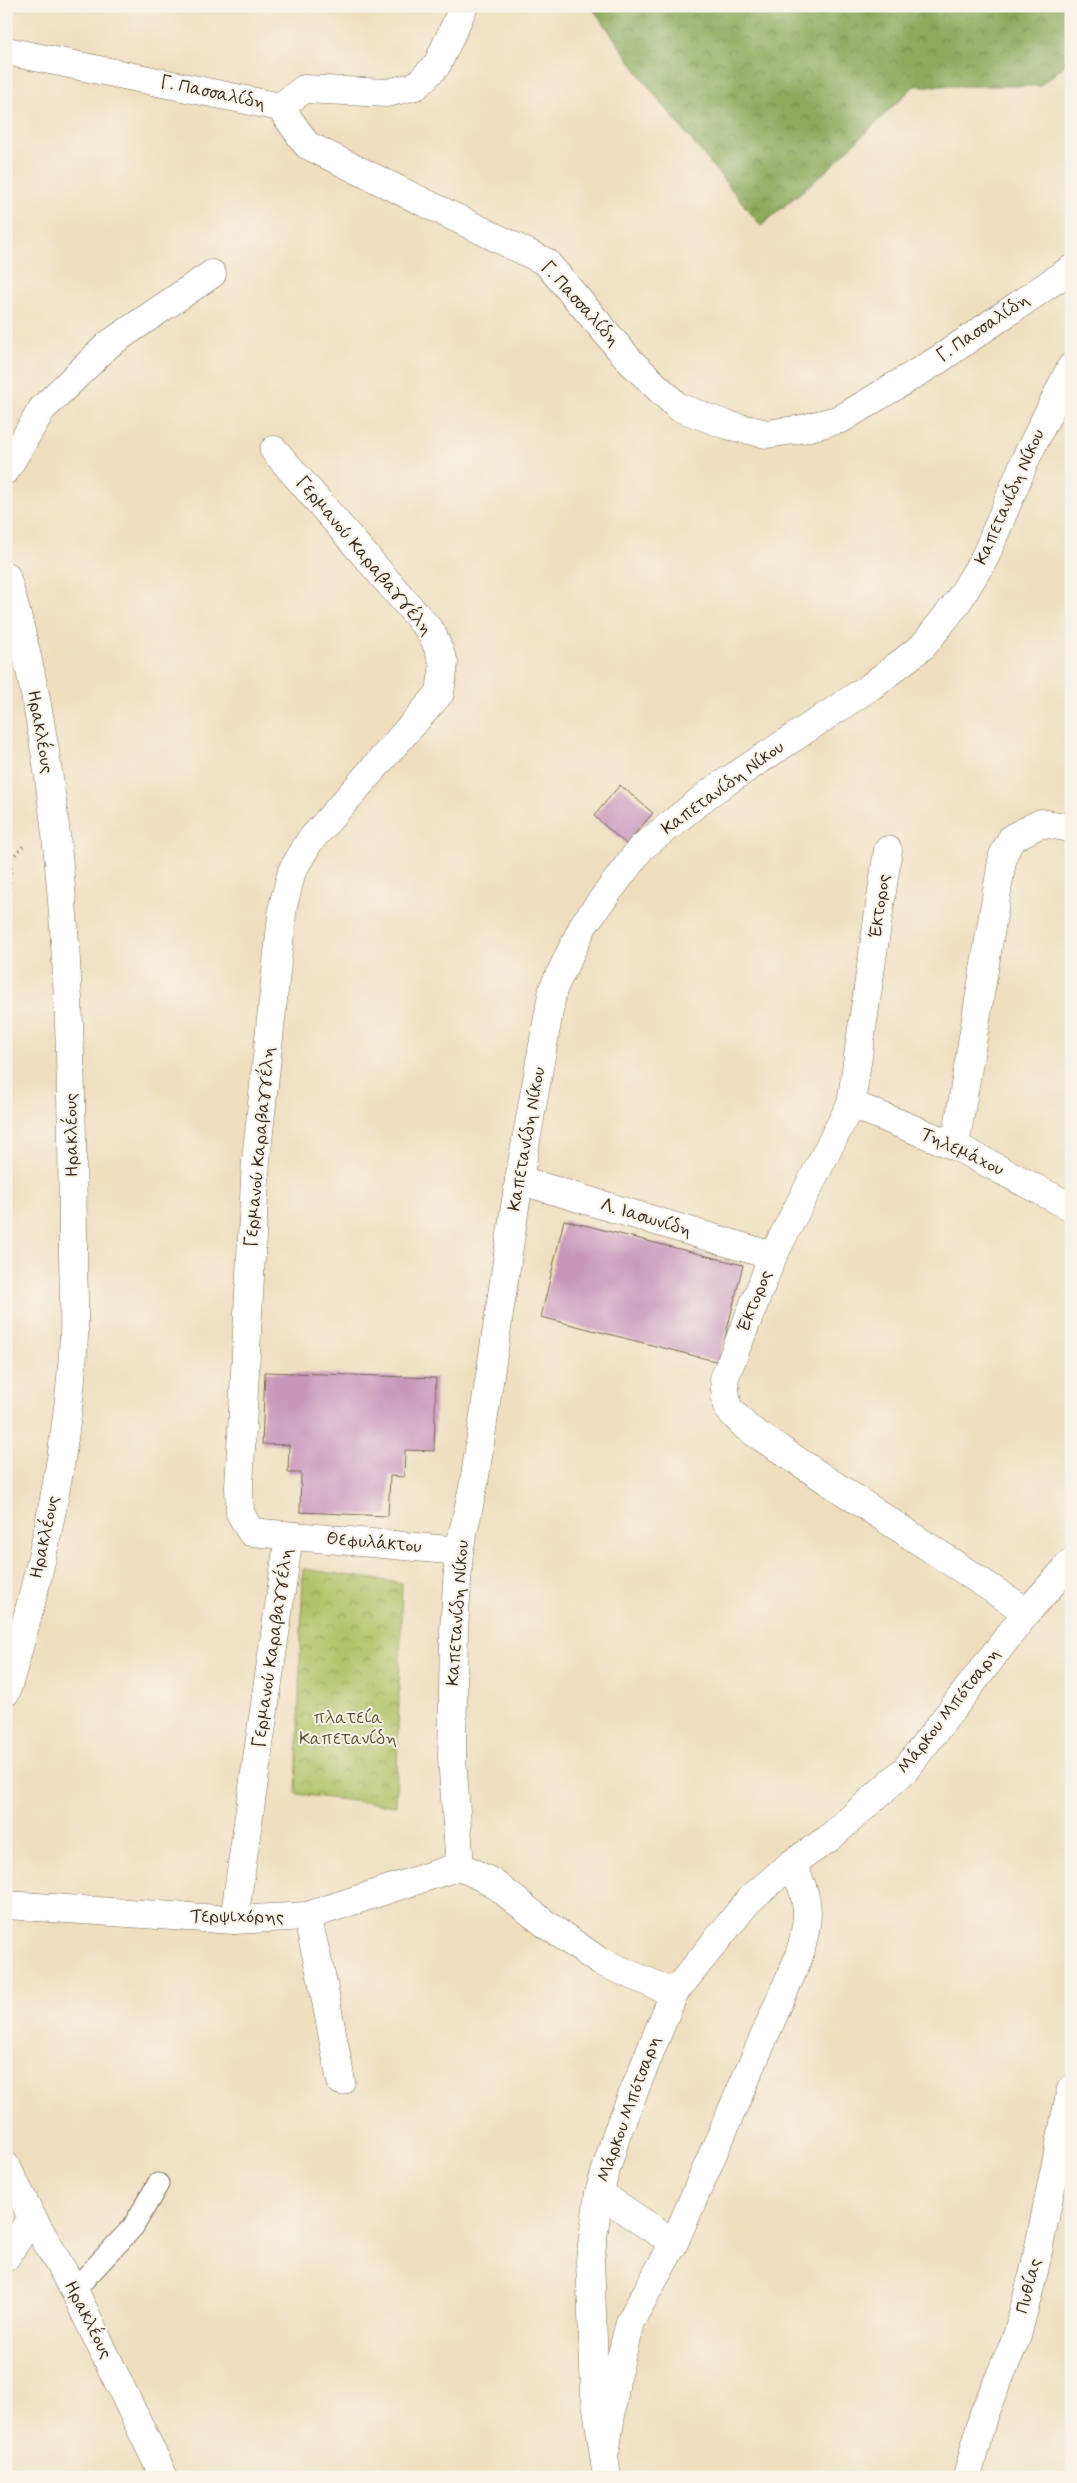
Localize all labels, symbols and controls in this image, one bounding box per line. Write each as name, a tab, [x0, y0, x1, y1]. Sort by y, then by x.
street label: Γ. Πασσαλίδη	[158, 70, 268, 116]
street label: Γ. Πασσαλίδη	[535, 256, 625, 352]
street label: Γ. Πασσαλίδη	[932, 288, 1034, 368]
street label: Καπετανίδη Νίκου	[969, 425, 1051, 569]
street label: Γερμανού Καραβαγγέλη	[290, 471, 439, 641]
street label: Ηρακλέους	[21, 688, 60, 776]
street label: Καπετανίδη Νίκου	[657, 735, 789, 841]
street label: Έκτορος	[864, 872, 896, 940]
street label: Γερμανού Καραβαγγέλη	[238, 1046, 281, 1248]
street label: Καπετανίδη Νίκου	[502, 1065, 552, 1213]
street label: Ηρακλέους	[58, 1093, 85, 1177]
street label: Τηλεμάχου	[916, 1122, 1008, 1182]
street label: Λ. Ιασωνίδη	[597, 1193, 695, 1243]
street label: Έκτορος	[732, 1267, 778, 1335]
street label: Ηρακλέους	[24, 1493, 65, 1581]
street label: Θεφυλάκτου	[325, 1527, 423, 1559]
street label: Καπετανίδη Νίκου	[441, 1539, 475, 1687]
street label: Γερμανού Καραβαγγέλη	[246, 1547, 299, 1749]
street label: Μάρκου Μπότσαρη	[892, 1643, 1006, 1779]
park label: πλατεία Καπετανίδη	[299, 1706, 397, 1751]
street label: Τερψιχόρης	[190, 1905, 284, 1929]
street label: Μάρκου Μπότσαρη	[591, 2033, 667, 2185]
street label: Πυθίας	[1011, 2256, 1047, 2316]
street label: Ηρακλέους	[58, 2277, 119, 2363]

